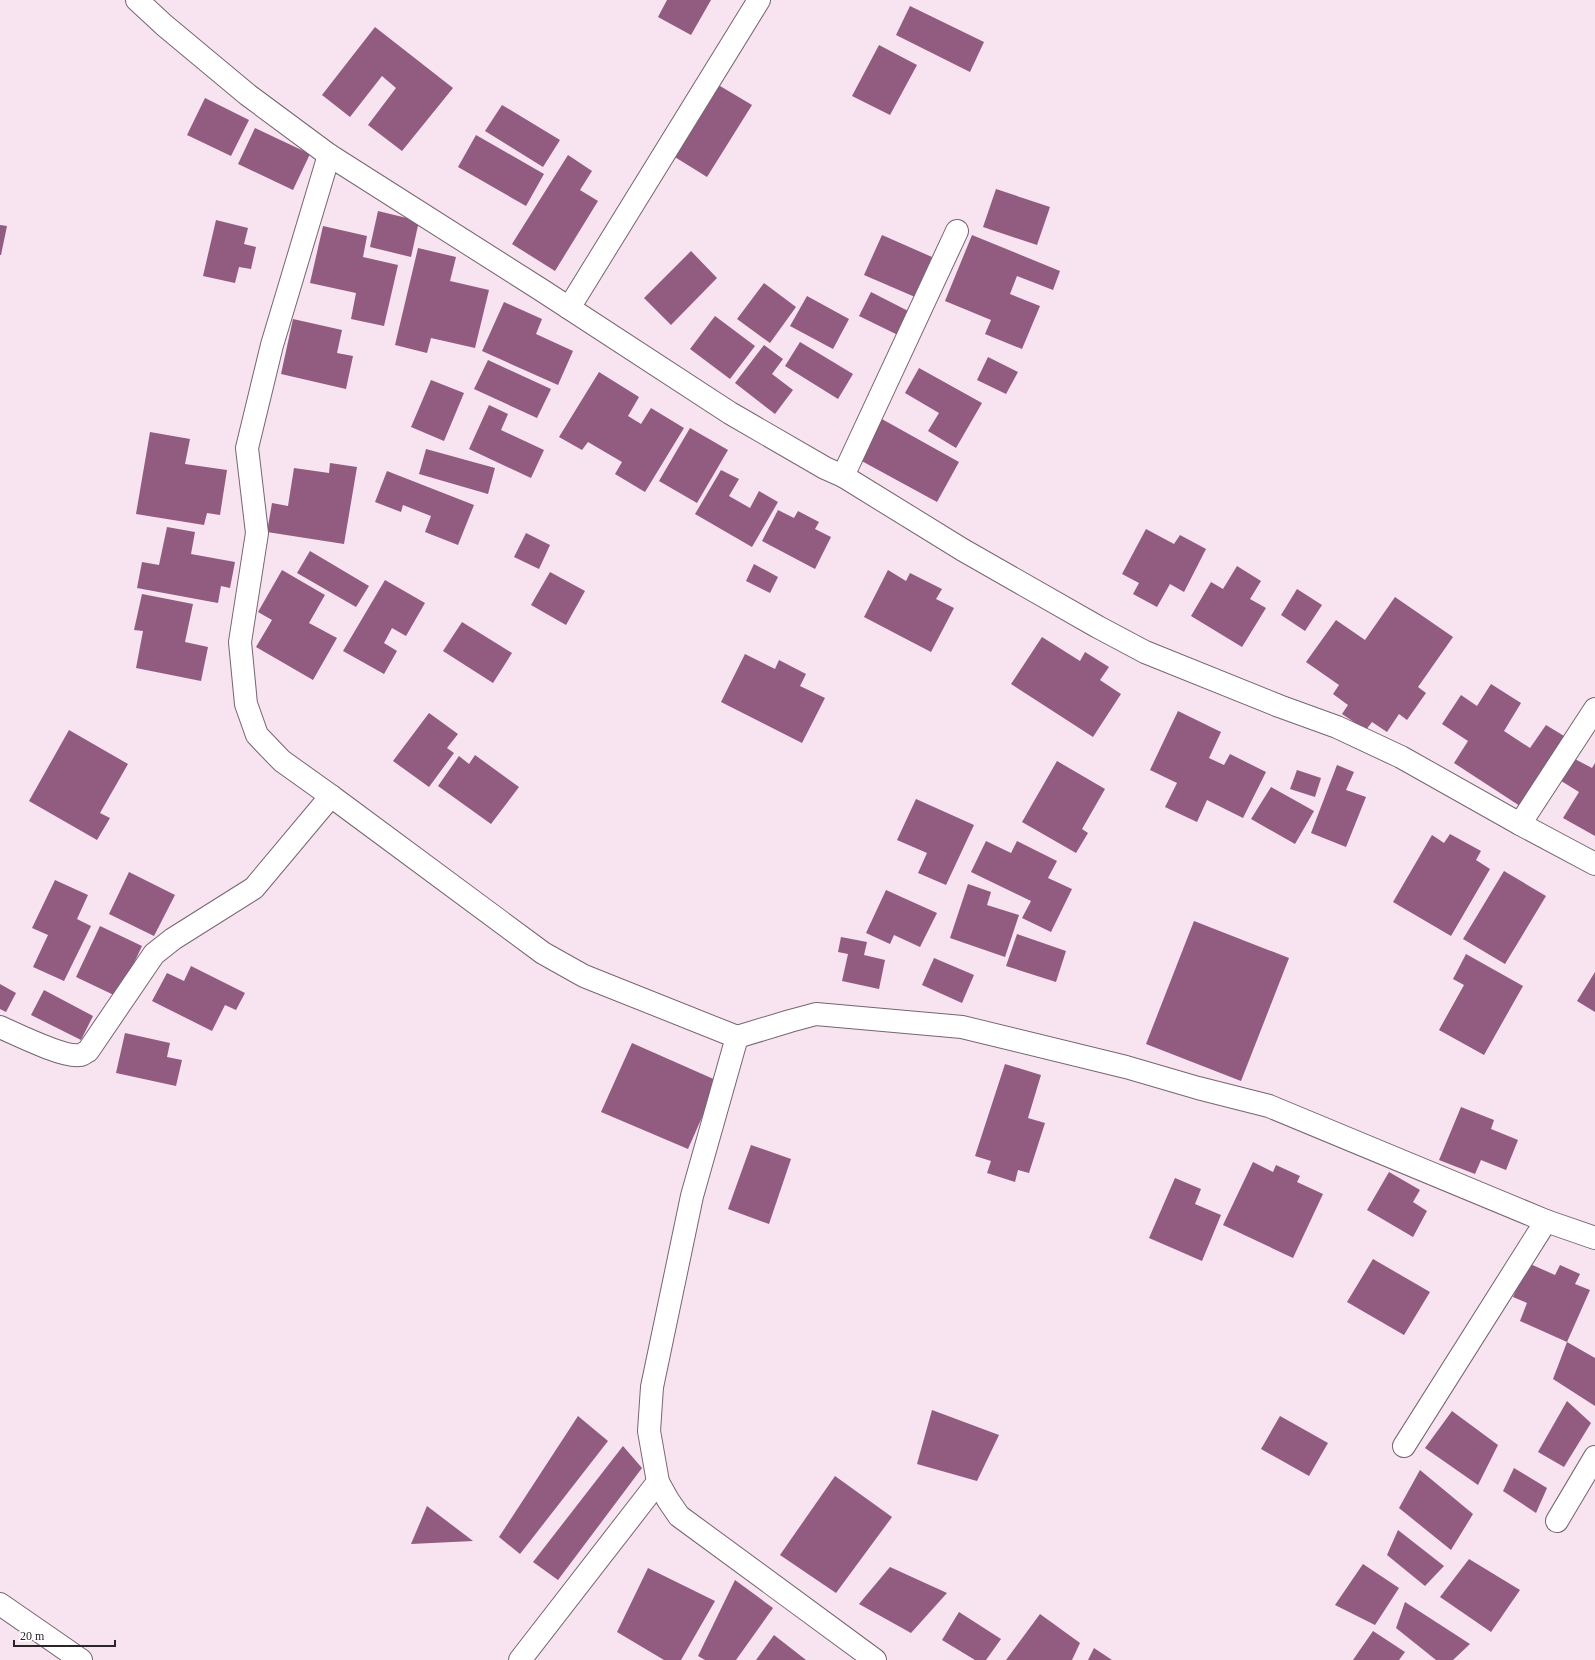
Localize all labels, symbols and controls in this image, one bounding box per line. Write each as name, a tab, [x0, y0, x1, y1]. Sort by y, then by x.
scale bar	[14, 1622, 115, 1648]
text: 20 m	[20, 1629, 45, 1643]

